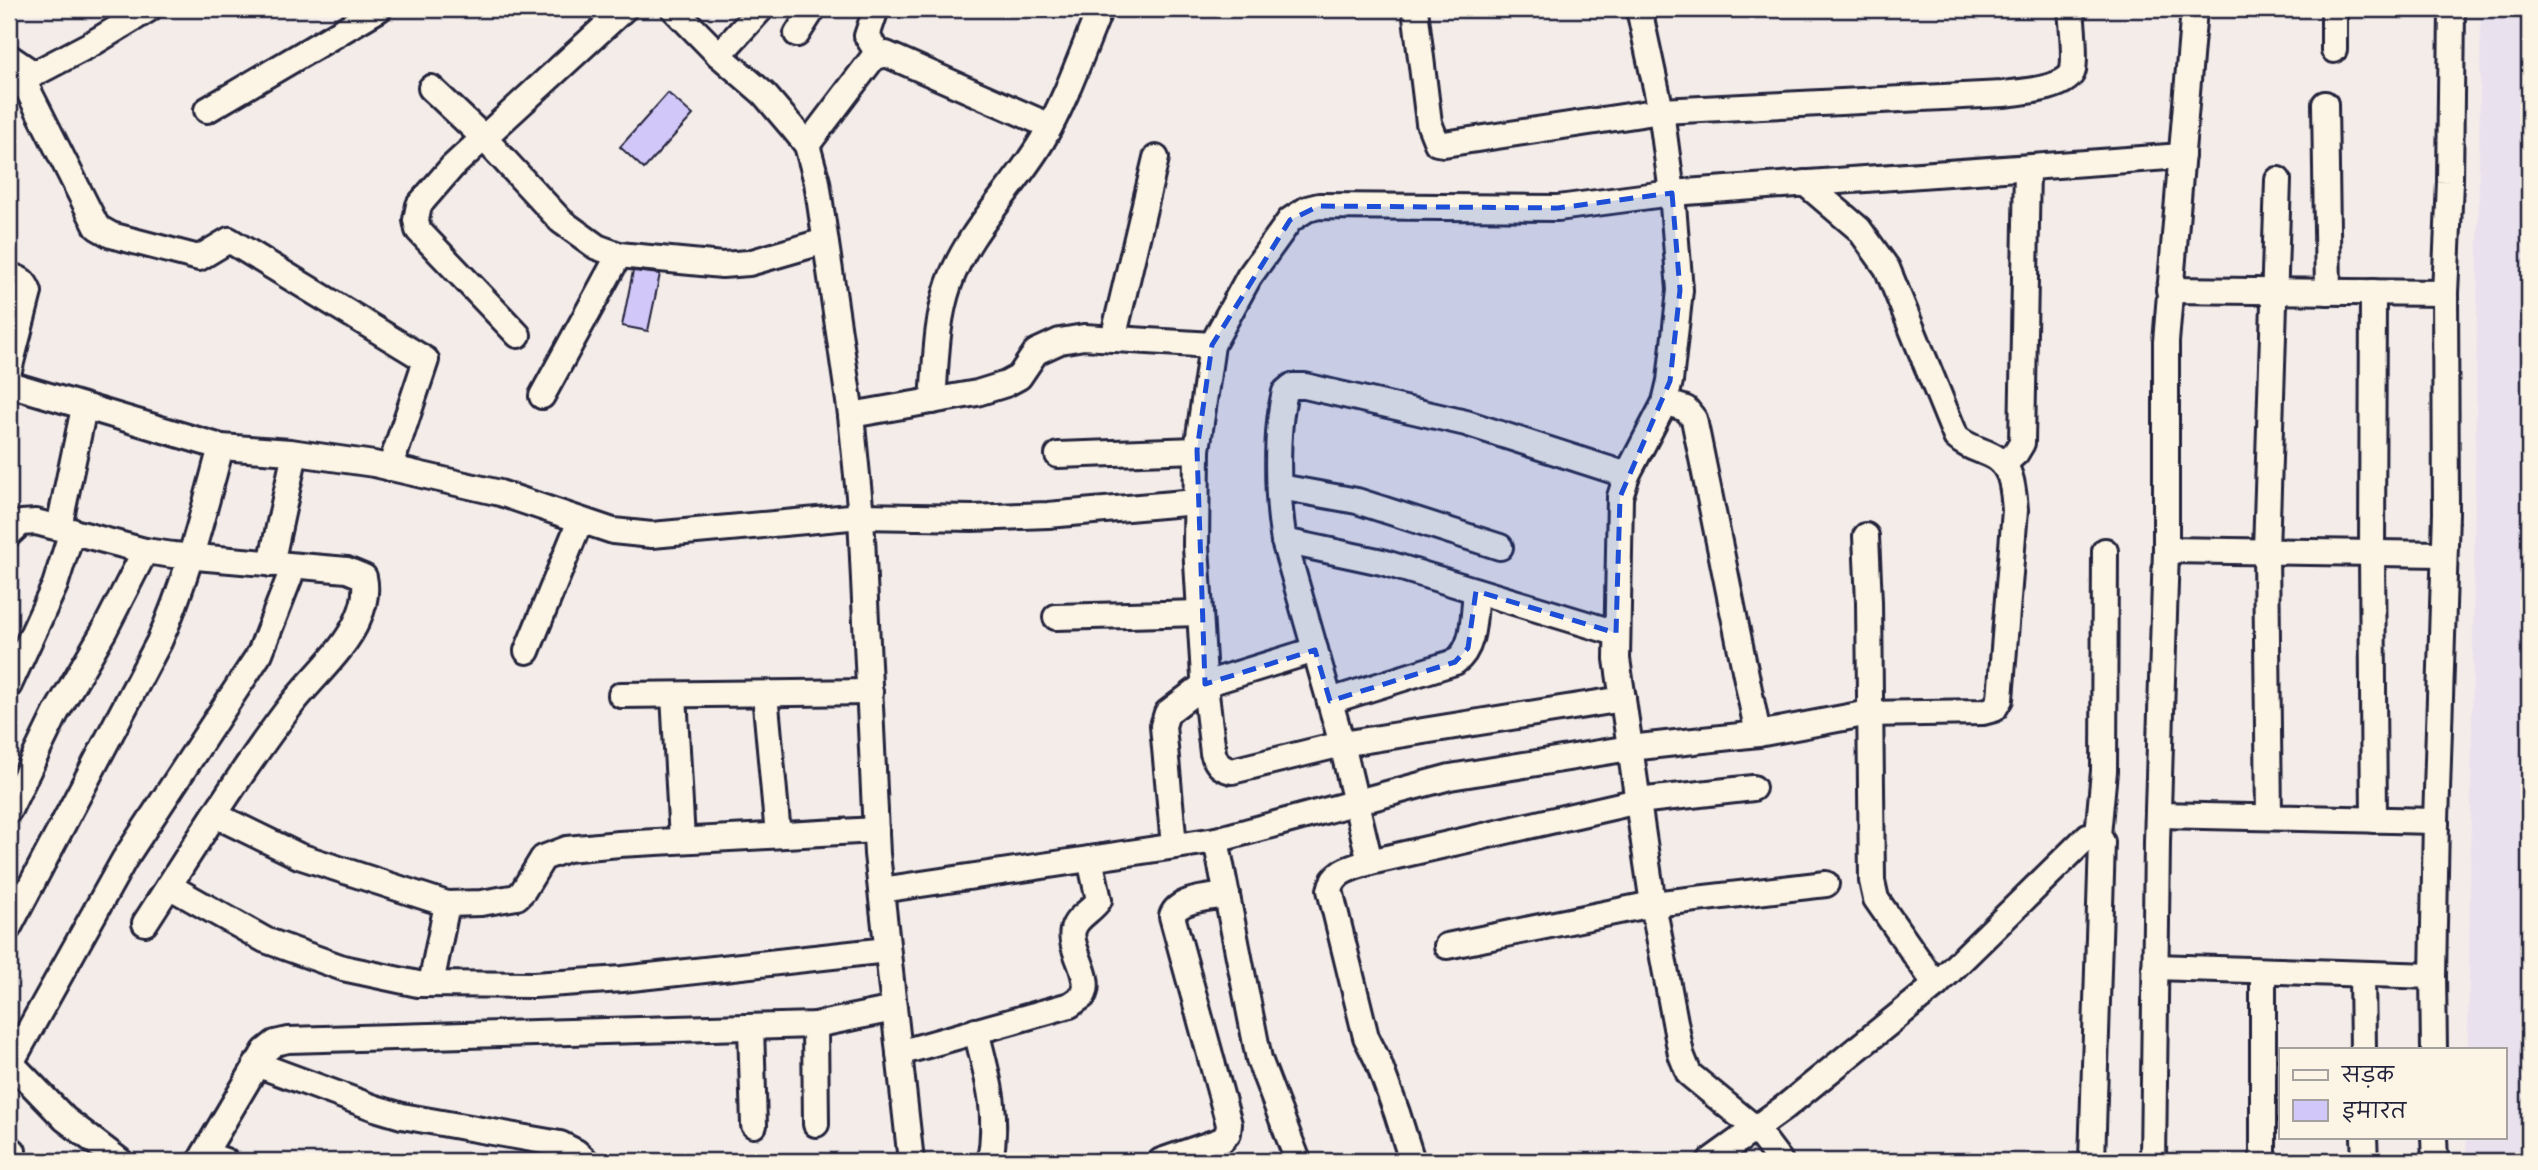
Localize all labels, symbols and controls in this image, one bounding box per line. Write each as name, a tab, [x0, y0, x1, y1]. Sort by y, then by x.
legend	[2279, 1048, 2506, 1138]
text: सड़क	[2341, 1061, 2395, 1088]
text: इमारत	[2342, 1097, 2408, 1124]

